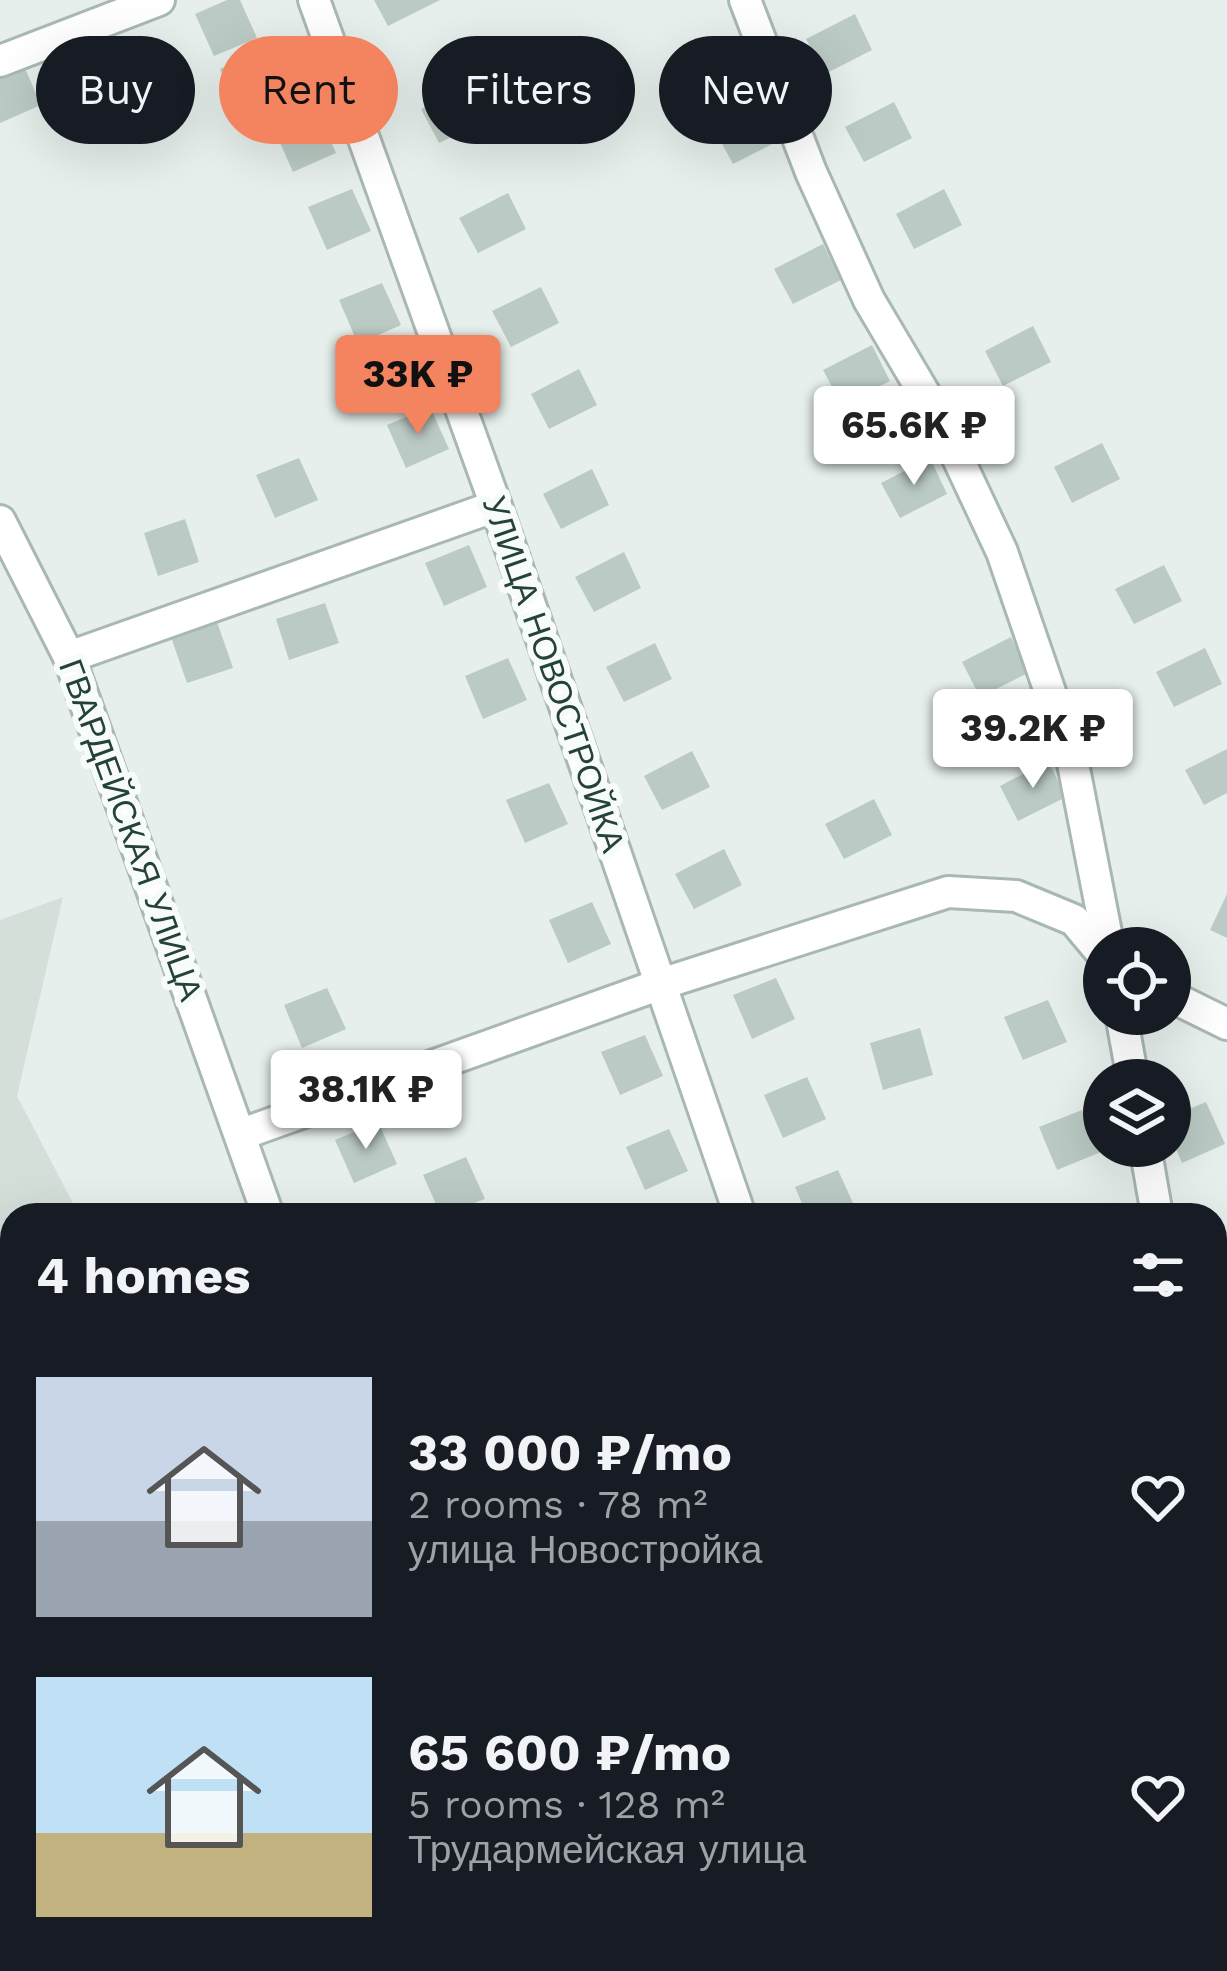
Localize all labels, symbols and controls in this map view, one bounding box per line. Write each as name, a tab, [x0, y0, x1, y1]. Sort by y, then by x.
chip: Buy	[36, 36, 195, 144]
chip: Rent	[219, 36, 398, 144]
chip: Filters	[422, 36, 635, 144]
chip: New	[659, 36, 832, 144]
pin: 33K ₽	[334, 335, 502, 437]
text: 33K ₽	[362, 351, 474, 396]
pin: 65.6K ₽	[803, 386, 1025, 488]
text: 65.6K ₽	[841, 402, 987, 447]
street label: УЛИЦА НОВОСТРОЙКА	[475, 491, 633, 857]
street label: ГВАРДЕЙСКАЯ УЛИЦА	[51, 654, 211, 1006]
pin: 39.2K ₽	[922, 689, 1144, 791]
text: 39.2K ₽	[960, 705, 1106, 750]
map controls	[1083, 927, 1191, 1167]
button: locate	[1083, 927, 1191, 1035]
pin: 38.1K ₽	[255, 1050, 477, 1152]
button: layers	[1083, 1059, 1191, 1167]
text: 38.1K ₽	[298, 1066, 434, 1111]
icon: filters	[1125, 1242, 1191, 1308]
text: 4 homes	[36, 1246, 250, 1305]
text: 33 000 ₽/mo	[408, 1423, 732, 1482]
icon: home	[132, 1425, 276, 1569]
icon: heart	[1125, 1464, 1191, 1530]
text: 2 rooms · 78 m²	[408, 1482, 708, 1527]
text: улица Новостройка	[408, 1527, 762, 1572]
text: 65 600 ₽/mo	[408, 1723, 731, 1782]
icon: home	[132, 1725, 276, 1869]
icon: heart	[1125, 1764, 1191, 1830]
text: 5 rooms · 128 m²	[408, 1782, 725, 1827]
text: Трудармейская улица	[408, 1827, 806, 1872]

